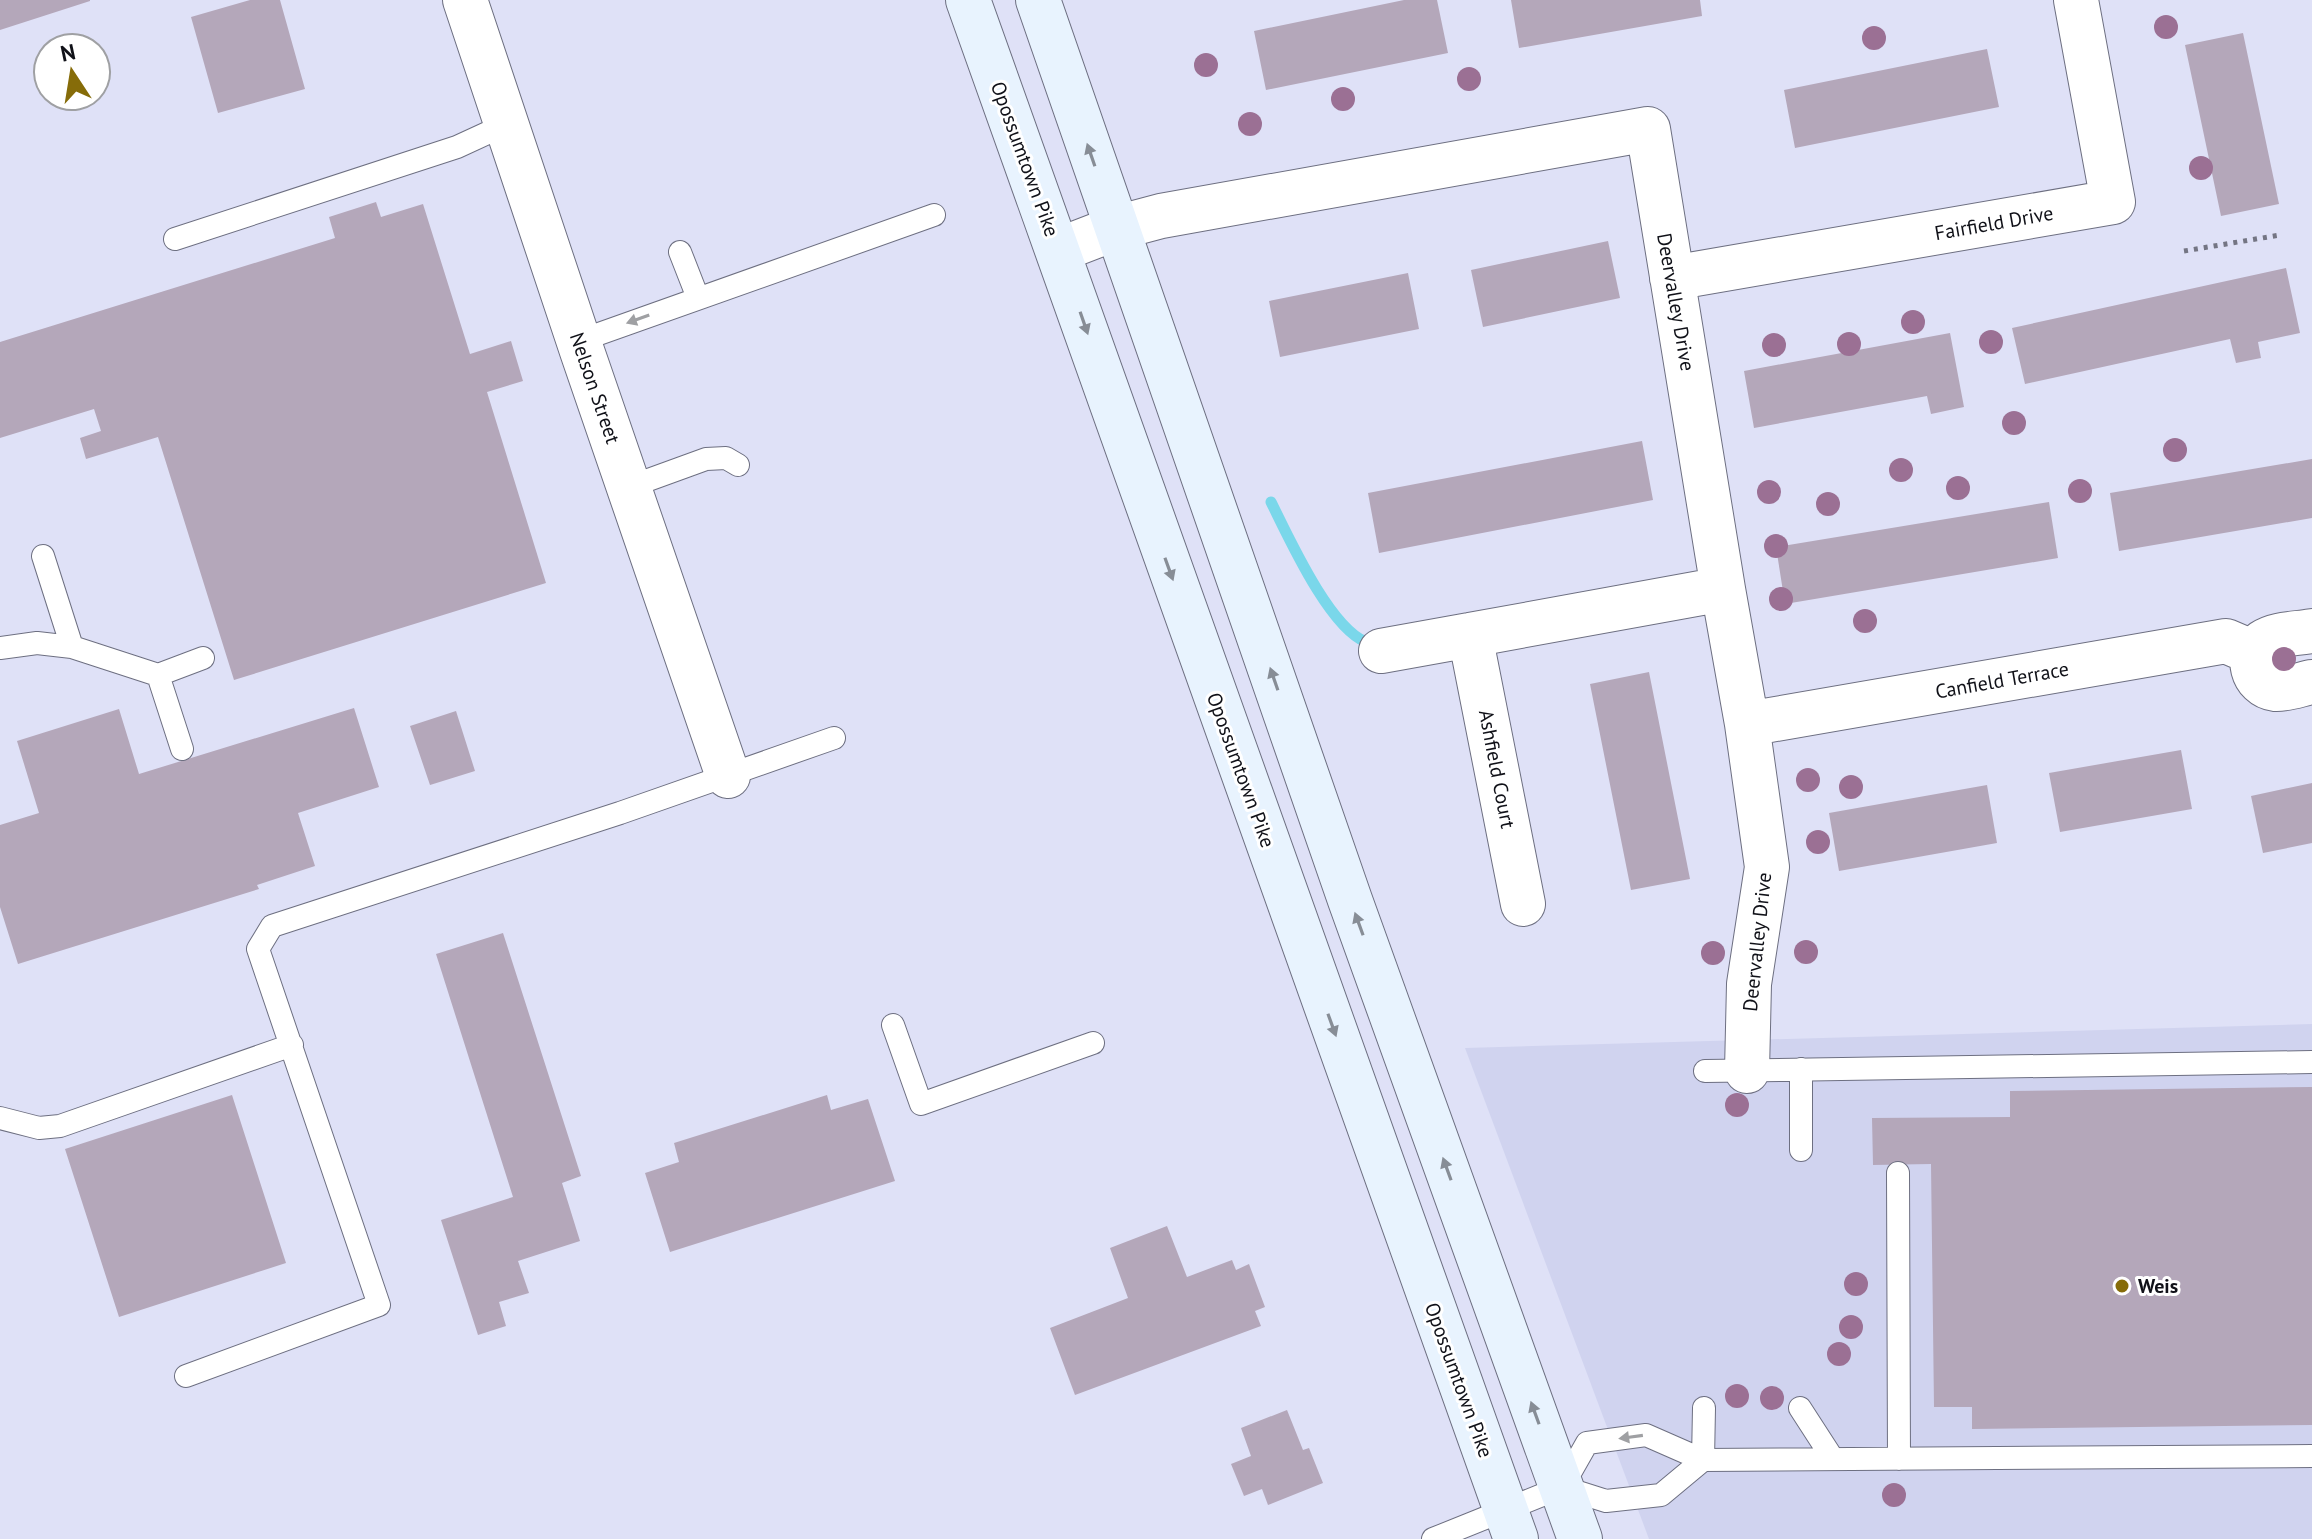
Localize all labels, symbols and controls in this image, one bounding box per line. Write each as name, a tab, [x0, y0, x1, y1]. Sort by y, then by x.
north arrow	[32, 32, 112, 112]
text: N	[58, 37, 78, 68]
street label: Opossumtown Pike	[985, 78, 1065, 240]
one-way arrow	[1085, 142, 1097, 166]
street label: Fairfield Drive	[1933, 200, 2055, 246]
street label: Deervalley Drive	[1651, 231, 1701, 373]
one-way arrow	[1078, 312, 1091, 336]
one-way arrow	[626, 314, 650, 326]
street label: Nelson Street	[564, 329, 626, 447]
one-way arrow	[1163, 557, 1176, 581]
street label: Canfield Terrace	[1933, 655, 2071, 705]
one-way arrow	[1267, 666, 1279, 690]
street label: Opossumtown Pike	[1201, 689, 1281, 851]
street label: Ashfield Court	[1473, 707, 1521, 831]
street label: Deervalley Drive	[1737, 871, 1777, 1013]
one-way arrow	[1352, 912, 1365, 936]
one-way arrow	[1326, 1013, 1338, 1037]
one-way arrow	[1440, 1157, 1453, 1181]
place label: Weis	[2138, 1273, 2178, 1299]
marker: Weis	[2113, 1277, 2131, 1295]
street label: Opossumtown Pike	[1419, 1299, 1499, 1461]
one-way arrow	[1528, 1401, 1541, 1425]
one-way arrow	[1618, 1431, 1643, 1444]

